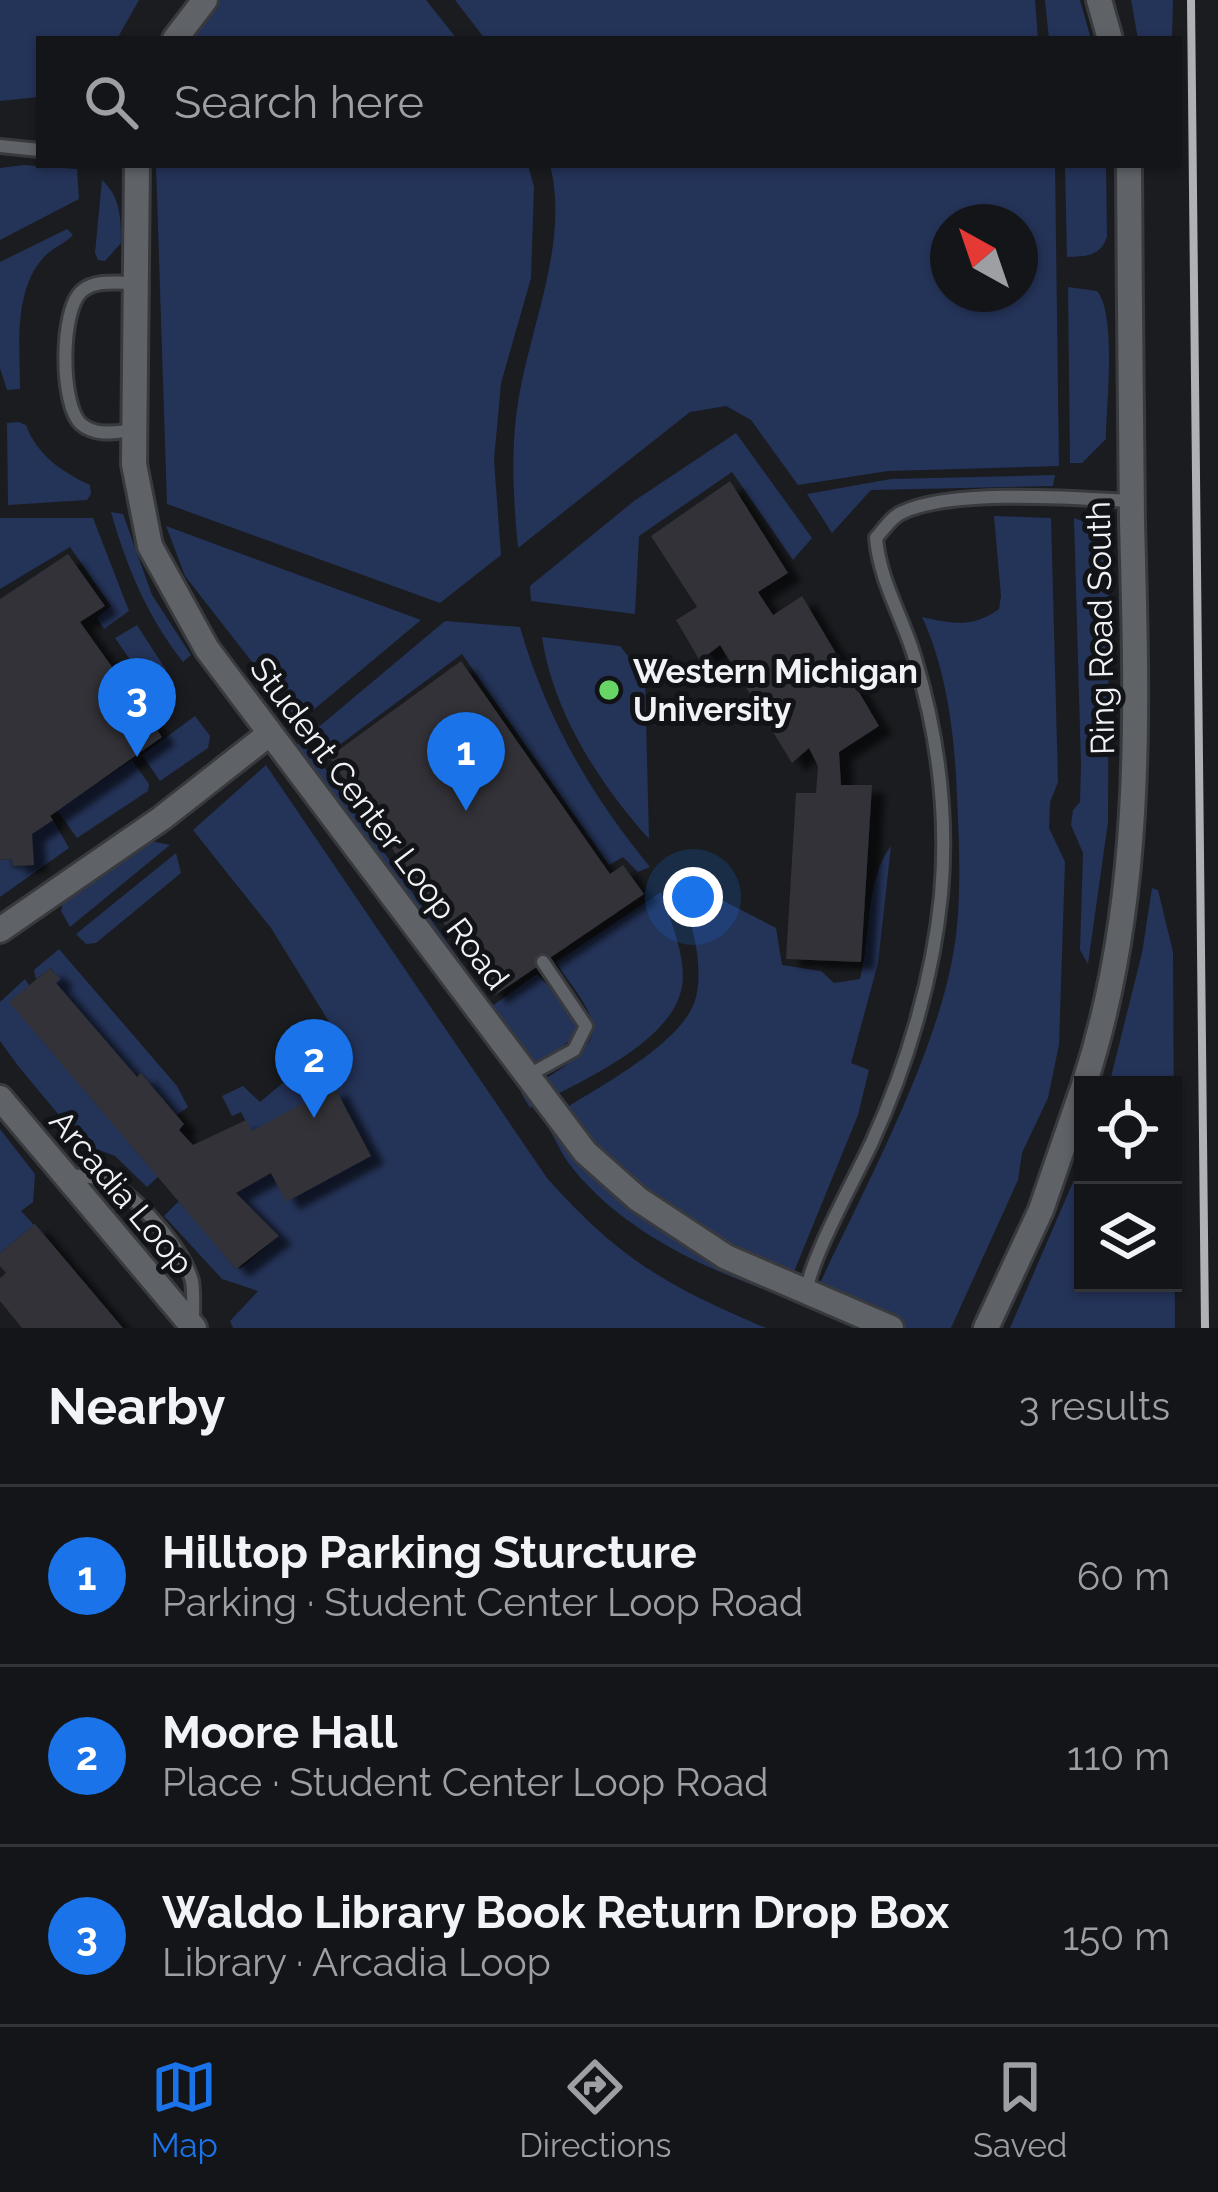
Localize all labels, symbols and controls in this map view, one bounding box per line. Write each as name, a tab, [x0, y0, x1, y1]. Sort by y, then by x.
search box	[36, 36, 1182, 168]
icon: search	[78, 69, 144, 135]
text: Search here	[174, 76, 424, 129]
north arrow	[930, 204, 1038, 312]
street label: Ring Road South	[1079, 501, 1122, 755]
street label: Student Center Loop Road	[242, 650, 517, 997]
place label: Western Michigan University	[633, 652, 918, 729]
pin: 3	[98, 658, 176, 757]
marker: Western Michigan University	[596, 677, 622, 703]
pin: 1	[427, 712, 505, 811]
your location	[663, 867, 723, 927]
pin: 2	[275, 1019, 353, 1118]
map controls	[1074, 1076, 1182, 1292]
button: locate	[1074, 1076, 1182, 1184]
street label: Arcadia Loop	[42, 1102, 202, 1282]
button: layers	[1074, 1184, 1182, 1292]
text: Nearby	[48, 1376, 225, 1436]
text: 3 results	[1019, 1383, 1170, 1429]
text: Hilltop Parking Sturcture	[162, 1526, 697, 1579]
text: 1	[77, 1553, 97, 1599]
text: 60 m	[1077, 1553, 1170, 1599]
text: Parking · Student Center Loop Road	[162, 1579, 803, 1625]
text: Moore Hall	[162, 1706, 398, 1759]
text: 2	[76, 1733, 98, 1779]
text: 110 m	[1067, 1733, 1170, 1779]
text: Place · Student Center Loop Road	[162, 1759, 769, 1805]
text: Waldo Library Book Return Drop Box	[162, 1886, 949, 1939]
text: 3	[76, 1913, 98, 1959]
text: 150 m	[1062, 1913, 1170, 1959]
text: Library · Arcadia Loop	[162, 1939, 551, 1985]
tab: Map	[151, 2054, 218, 2165]
tab: Directions	[519, 2054, 672, 2165]
tab: Saved	[973, 2054, 1067, 2165]

